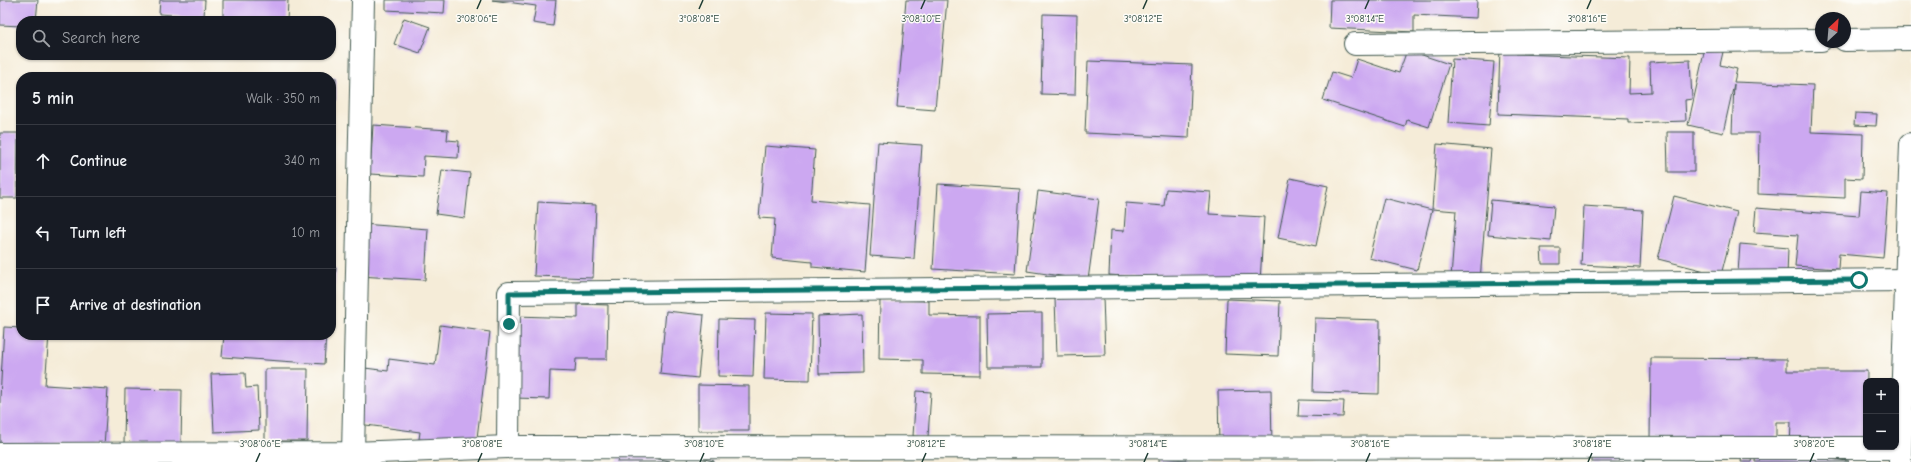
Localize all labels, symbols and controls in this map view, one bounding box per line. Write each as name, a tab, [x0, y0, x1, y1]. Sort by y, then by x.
north arrow	[1815, 12, 1851, 48]
text: 3°08'06"E	[456, 13, 498, 25]
text: 3°08'08"E	[679, 13, 719, 25]
text: 3°08'10"E	[901, 13, 941, 25]
text: 3°08'12"E	[1124, 13, 1162, 25]
text: 3°08'14"E	[1346, 13, 1384, 25]
text: 3°08'16"E	[1568, 13, 1606, 25]
search box	[16, 16, 336, 60]
icon: search	[30, 27, 52, 49]
text: Search here	[62, 29, 140, 47]
text: 5 min	[32, 89, 74, 108]
text: Walk · 350 m	[246, 91, 320, 106]
icon: ahead	[32, 150, 54, 172]
text: Continue	[70, 152, 127, 170]
text: 340 m	[284, 153, 320, 168]
icon: left	[32, 222, 54, 244]
text: Turn left	[70, 224, 126, 242]
text: 10 m	[292, 225, 320, 240]
route start	[1850, 271, 1868, 289]
icon: arrive	[32, 294, 54, 316]
text: Arrive at destination	[70, 296, 201, 314]
route end	[500, 315, 518, 333]
map controls	[1863, 378, 1899, 450]
button: +	[1863, 378, 1899, 414]
button: −	[1863, 414, 1899, 450]
text: 3°08'06"E	[239, 438, 281, 450]
text: 3°08'08"E	[462, 438, 502, 450]
text: 3°08'10"E	[684, 438, 724, 450]
text: 3°08'12"E	[907, 438, 945, 450]
text: 3°08'14"E	[1129, 438, 1167, 450]
text: 3°08'16"E	[1351, 438, 1389, 450]
text: 3°08'18"E	[1573, 438, 1611, 450]
text: 3°08'20"E	[1794, 438, 1834, 450]

